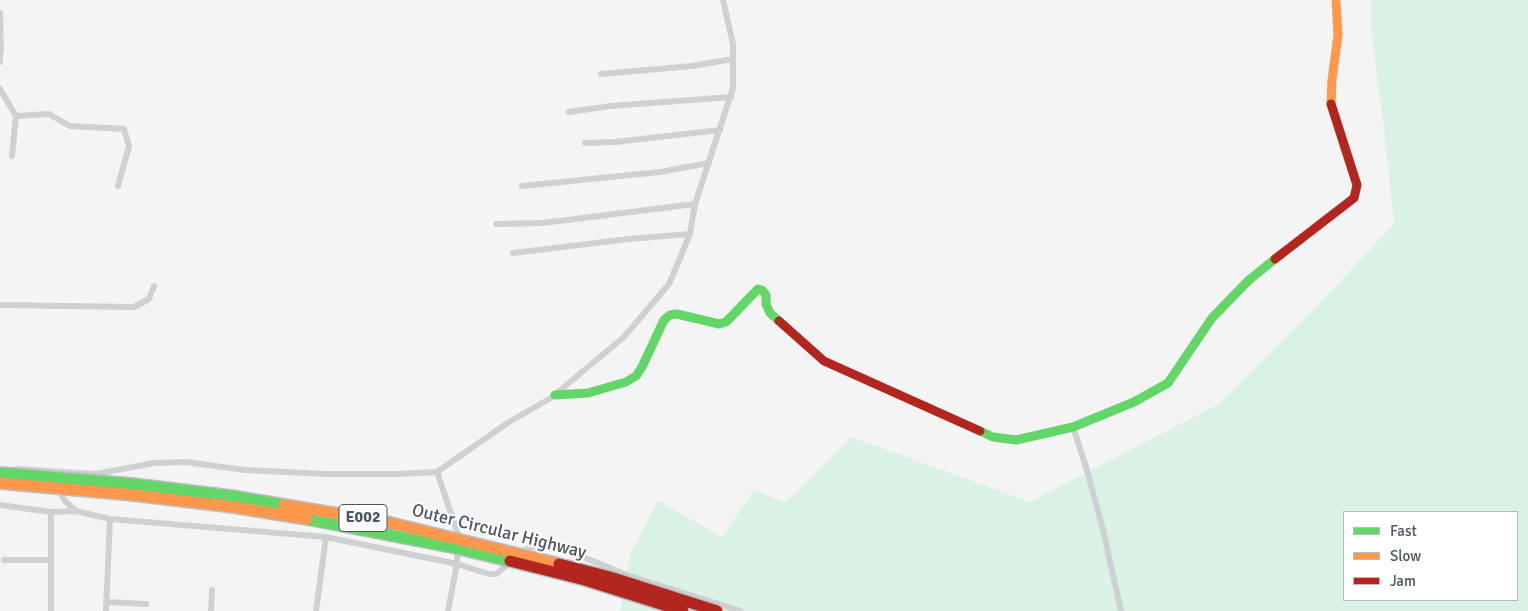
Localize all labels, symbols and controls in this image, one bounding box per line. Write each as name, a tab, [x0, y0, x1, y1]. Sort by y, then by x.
street label: Outer Circular Highway	[410, 500, 588, 564]
road number: E002	[339, 504, 387, 532]
legend	[1343, 511, 1518, 601]
text: Fast	[1390, 522, 1417, 540]
text: Slow	[1390, 547, 1421, 565]
text: Jam	[1390, 572, 1416, 590]

